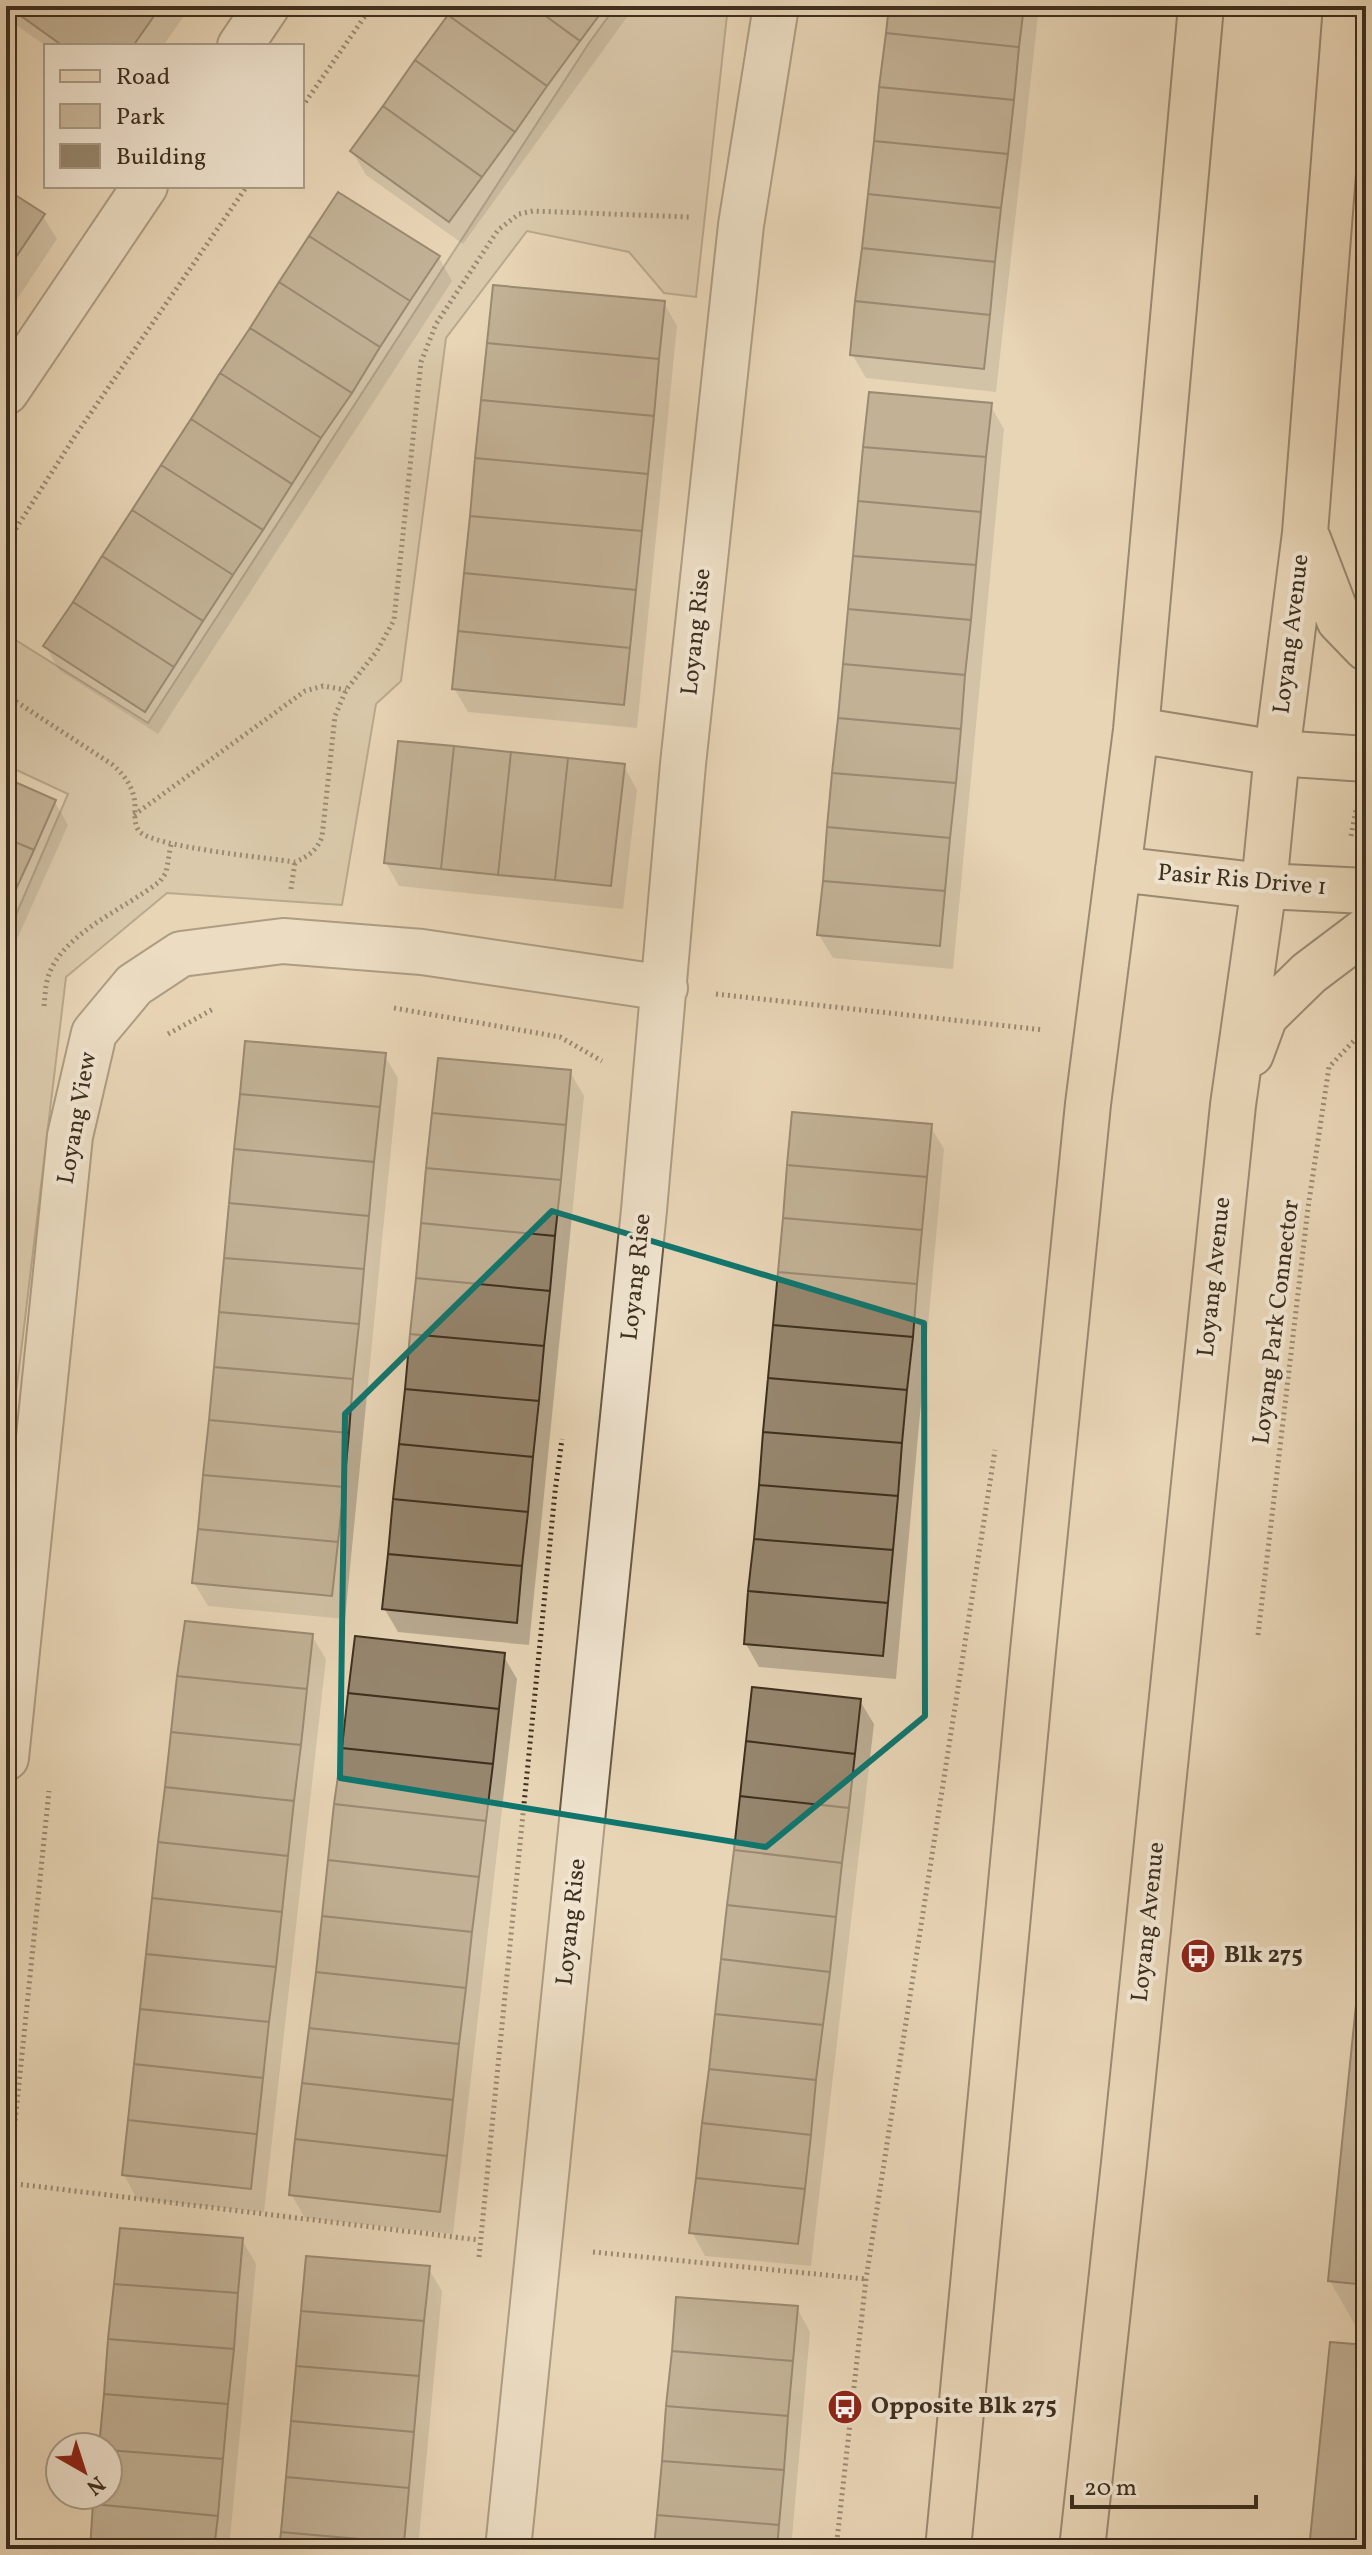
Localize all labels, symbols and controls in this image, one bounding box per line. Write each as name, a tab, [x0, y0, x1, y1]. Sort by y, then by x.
legend	[44, 44, 304, 188]
text: Road	[116, 61, 170, 95]
text: Park	[116, 101, 165, 135]
text: Building	[116, 141, 206, 175]
street label: Loyang Avenue	[1265, 552, 1319, 716]
street label: Loyang Rise	[673, 567, 721, 697]
street label: Pasir Ris Drive 1	[1156, 857, 1328, 905]
street label: Loyang View	[50, 1049, 106, 1187]
street label: Loyang Avenue	[1190, 1195, 1240, 1359]
street label: Loyang Park Connector	[1245, 1198, 1309, 1446]
street label: Loyang Rise	[613, 1212, 661, 1342]
street label: Loyang Avenue	[1124, 1840, 1174, 2004]
street label: Loyang Rise	[548, 1857, 596, 1987]
bus stop icon: Blk 275	[1179, 1937, 1217, 1975]
place label: Blk 275	[1224, 1939, 1303, 1973]
bus stop icon: Opposite Blk 275	[826, 2388, 864, 2426]
place label: Opposite Blk 275	[871, 2390, 1057, 2424]
north arrow	[44, 2431, 124, 2511]
scale bar	[1072, 2459, 1256, 2509]
text: N	[79, 2468, 111, 2502]
text: 20 m	[1084, 2472, 1137, 2506]

